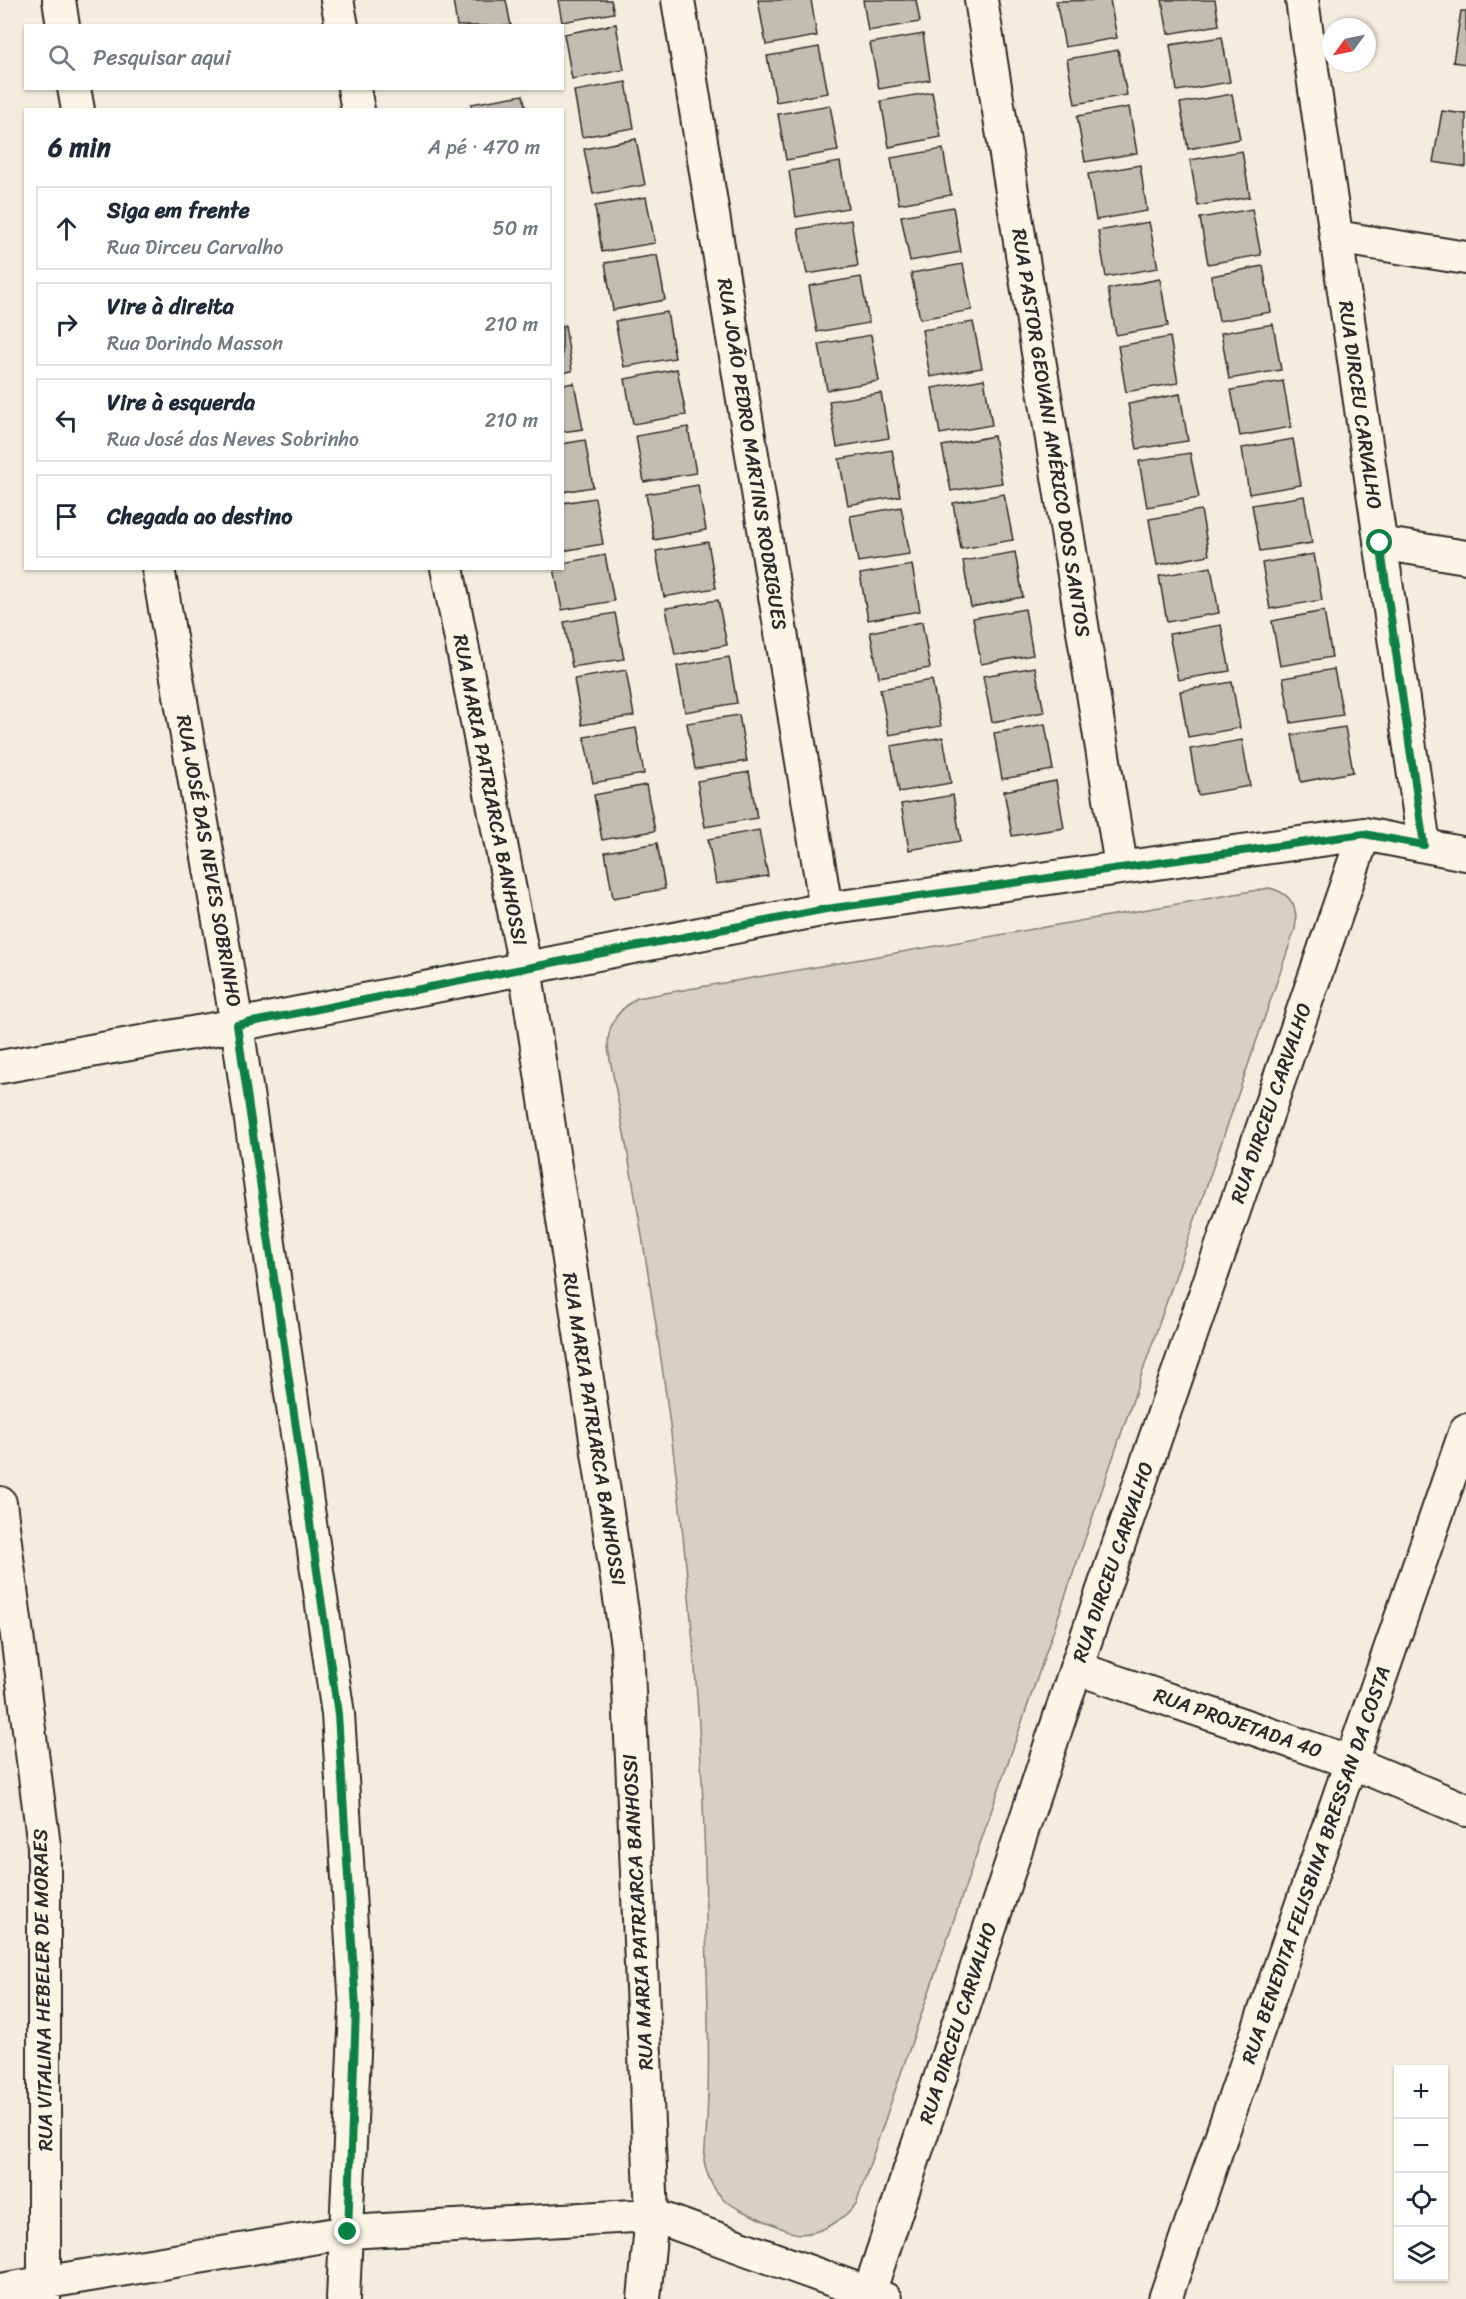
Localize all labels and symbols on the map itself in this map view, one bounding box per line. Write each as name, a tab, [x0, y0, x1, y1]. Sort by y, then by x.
north arrow	[1322, 18, 1376, 72]
street label: RUA PASTOR GEOVANI AMÉRICO DOS SANTOS	[1001, 226, 1101, 640]
street label: RUA JOÃO PEDRO MARTINS RODRIGUES	[707, 276, 797, 633]
street label: RUA DIRCEU CARVALHO	[1328, 298, 1392, 512]
route start	[1366, 529, 1392, 555]
street label: RUA MARIA PATRIARCA BANHOSSI	[443, 631, 537, 949]
street label: RUA JOSÉ DAS NEVES SOBRINHO	[166, 712, 252, 1010]
street label: RUA DIRCEU CARVALHO	[1220, 998, 1322, 1208]
street label: RUA MARIA PATRIARCA BANHOSSI	[552, 1270, 636, 1588]
street label: RUA DIRCEU CARVALHO	[1062, 1457, 1164, 1667]
street label: RUA BENEDITA FELISBINA BRESSAN DA COSTA	[1231, 1661, 1401, 2069]
street label: RUA PROJETADA 40	[1149, 1678, 1327, 1768]
street label: RUA MARIA PATRIARCA BANHOSSI	[612, 1753, 664, 2071]
street label: RUA VITALINA HEBELER DE MORAES	[23, 1828, 63, 2151]
street label: RUA DIRCEU CARVALHO	[909, 1918, 1007, 2128]
route end	[334, 2218, 360, 2244]

